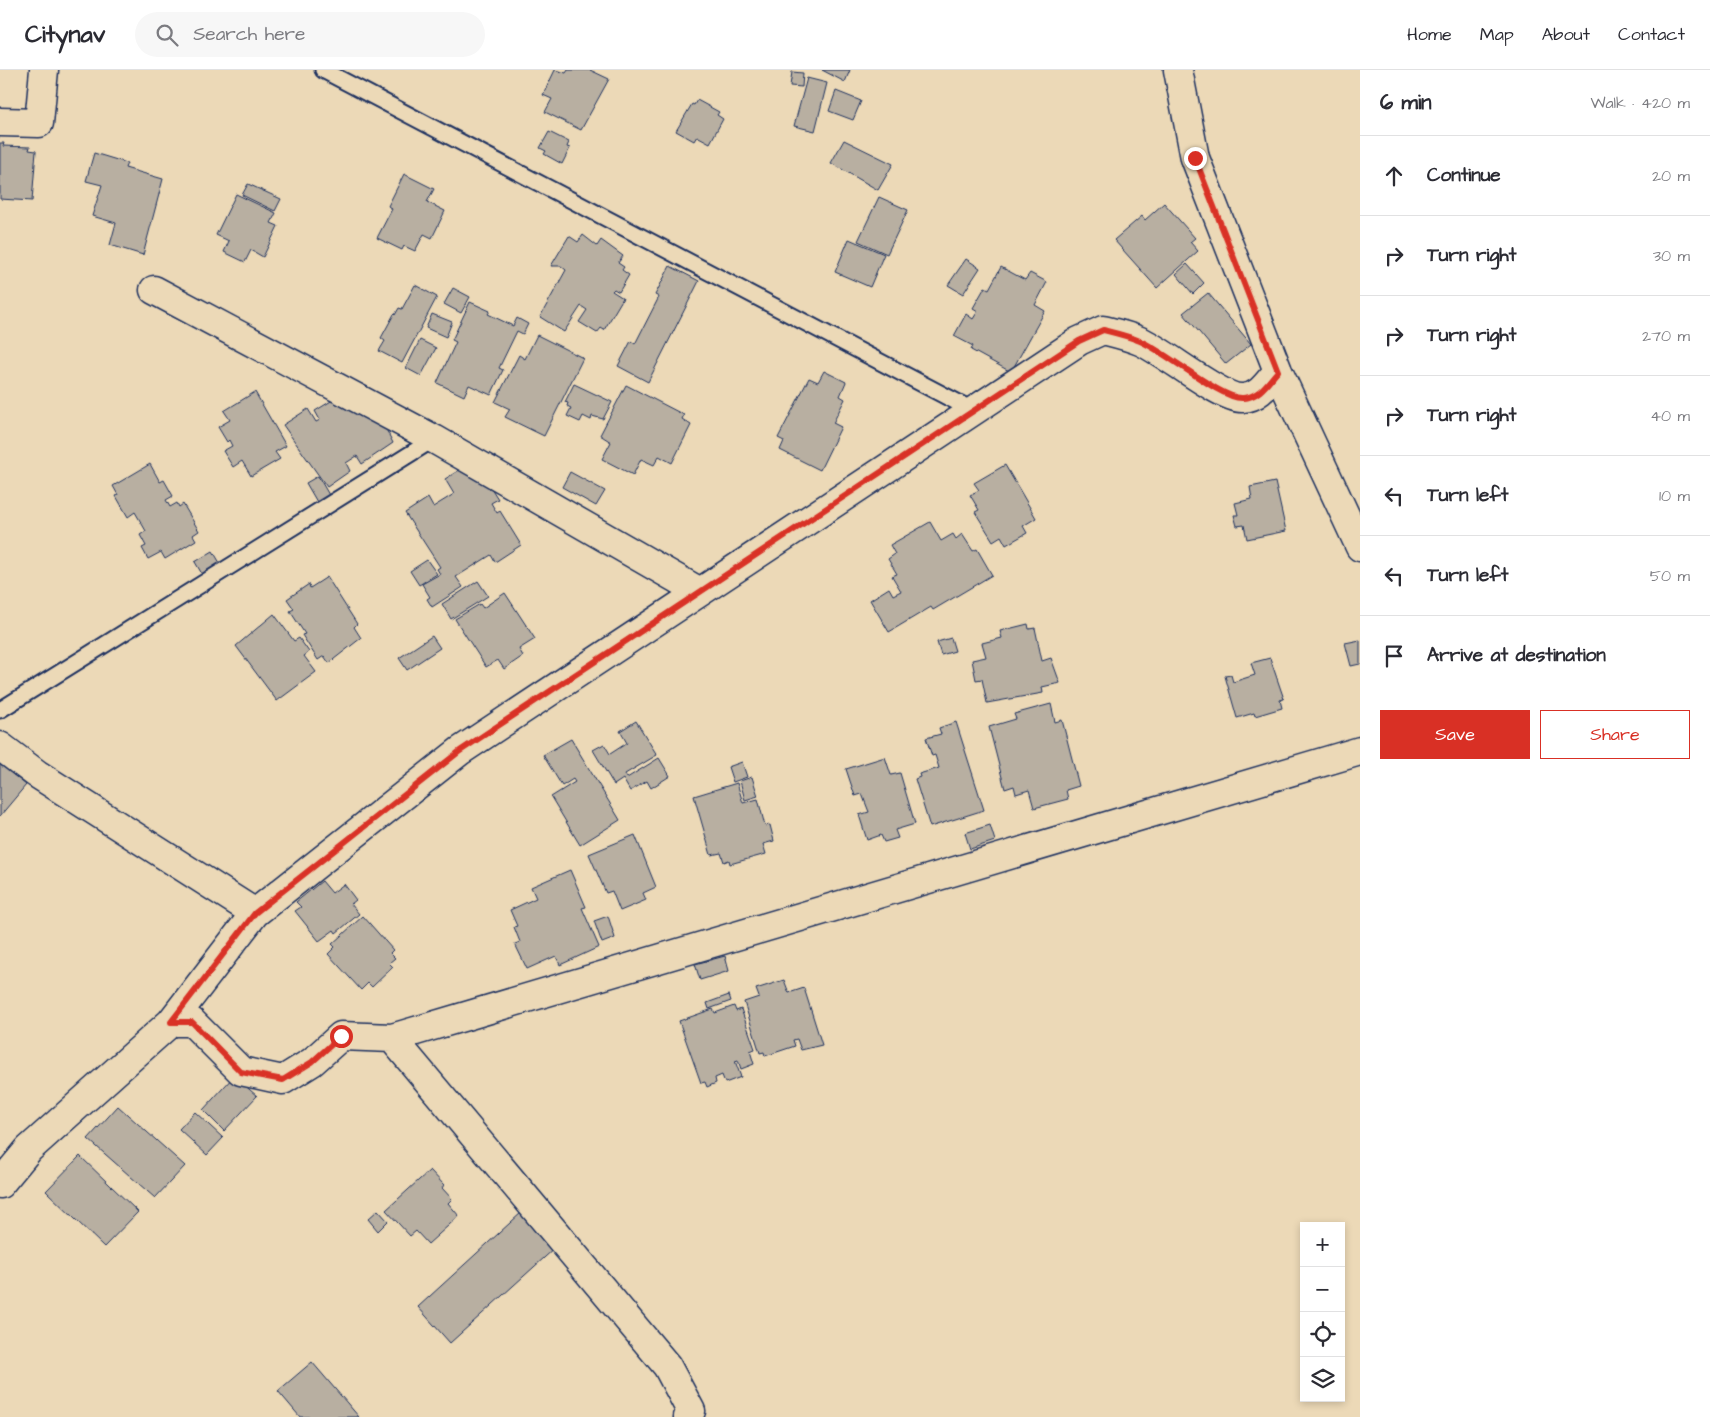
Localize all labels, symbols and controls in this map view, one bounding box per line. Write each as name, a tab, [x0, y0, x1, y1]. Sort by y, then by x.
search box	[135, 12, 485, 57]
text: Citynav	[25, 18, 105, 52]
icon: search	[153, 21, 181, 49]
text: Search here	[193, 21, 305, 48]
text: Home	[1407, 22, 1452, 47]
text: Map	[1480, 22, 1514, 47]
text: About	[1542, 22, 1590, 47]
text: Contact	[1618, 22, 1685, 47]
text: 6 min	[1380, 88, 1432, 117]
text: Walk · 420 m	[1590, 92, 1690, 114]
route end	[1184, 147, 1207, 170]
icon: ahead	[1380, 162, 1408, 190]
text: Continue	[1427, 162, 1501, 189]
text: 20 m	[1652, 165, 1690, 187]
icon: right	[1380, 242, 1408, 270]
text: Turn right	[1427, 242, 1516, 269]
text: 30 m	[1653, 245, 1690, 267]
icon: right	[1380, 322, 1408, 350]
text: Turn right	[1427, 322, 1516, 349]
text: 270 m	[1642, 325, 1690, 347]
icon: right	[1380, 402, 1408, 430]
text: Turn right	[1427, 402, 1516, 429]
text: 40 m	[1650, 405, 1690, 427]
icon: left	[1380, 482, 1408, 510]
text: Turn left	[1427, 482, 1508, 509]
text: 10 m	[1659, 485, 1690, 507]
icon: left	[1380, 562, 1408, 590]
text: Turn left	[1427, 562, 1508, 589]
text: 50 m	[1650, 565, 1690, 587]
icon: arrive	[1380, 642, 1408, 670]
text: Arrive at destination	[1427, 642, 1606, 669]
button: Save	[1380, 710, 1530, 759]
button: Share	[1540, 710, 1690, 759]
route start	[330, 1025, 353, 1048]
map controls	[1300, 1222, 1345, 1402]
button: +	[1300, 1222, 1345, 1267]
button: −	[1300, 1267, 1345, 1312]
button: locate	[1300, 1312, 1345, 1357]
button: layers	[1300, 1357, 1345, 1402]

